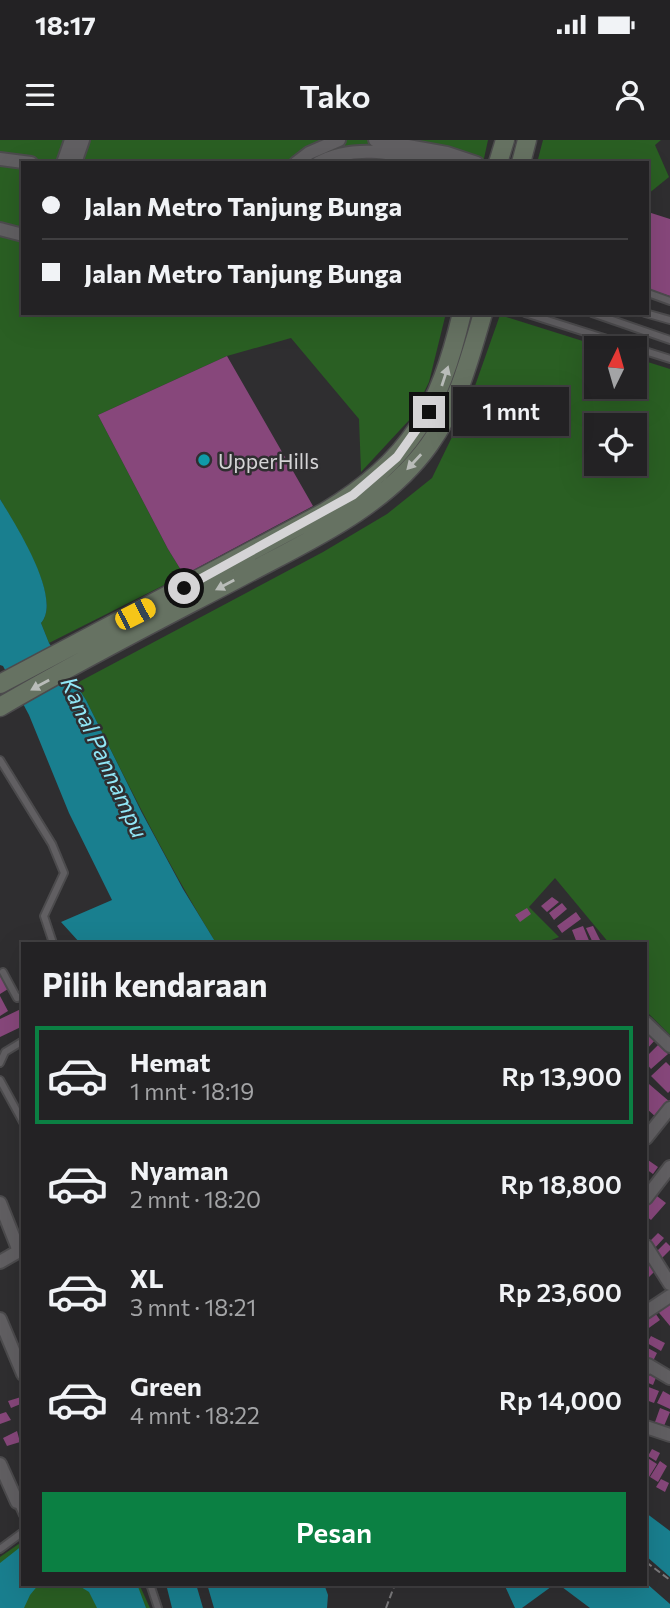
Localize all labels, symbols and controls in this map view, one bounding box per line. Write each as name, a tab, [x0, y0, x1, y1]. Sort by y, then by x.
text: 18:17	[35, 9, 96, 40]
text: Tako	[299, 75, 371, 115]
icon: menu	[21, 76, 59, 114]
icon: person	[611, 76, 649, 114]
text: Jalan Metro Tanjung Bunga	[84, 190, 402, 221]
text: Jalan Metro Tanjung Bunga	[84, 257, 402, 288]
north arrow	[584, 336, 648, 399]
map controls	[584, 336, 647, 476]
one-way arrow	[440, 365, 451, 386]
callout: 1 mnt	[453, 387, 569, 436]
route end	[413, 396, 445, 428]
text: 1 mnt	[482, 397, 540, 425]
button: locate	[584, 413, 647, 476]
place label: UpperHills	[218, 448, 319, 473]
marker: UpperHills	[196, 452, 212, 468]
one-way arrow	[406, 453, 422, 470]
route start	[168, 572, 200, 604]
one-way arrow	[215, 580, 235, 591]
car	[112, 595, 159, 633]
water label: Kanal Pannampu	[55, 672, 155, 842]
one-way arrow	[29, 678, 49, 690]
text: Pilih kendaraan	[42, 964, 268, 1004]
icon: car	[46, 1044, 109, 1107]
text: Hemat	[130, 1046, 211, 1077]
text: Rp 13,900	[501, 1060, 622, 1091]
text: 1 mnt · 18:19	[130, 1077, 254, 1105]
icon: car	[46, 1152, 109, 1215]
text: Nyaman	[130, 1154, 229, 1185]
text: Rp 18,800	[500, 1168, 622, 1199]
text: 2 mnt · 18:20	[130, 1185, 261, 1213]
icon: car	[46, 1260, 109, 1323]
text: XL	[130, 1262, 164, 1293]
text: Rp 23,600	[498, 1276, 622, 1307]
text: 3 mnt · 18:21	[130, 1293, 256, 1321]
icon: car	[46, 1368, 109, 1431]
text: Green	[130, 1370, 202, 1401]
text: Rp 14,000	[499, 1384, 622, 1415]
text: 4 mnt · 18:22	[130, 1401, 260, 1429]
button: Pesan	[42, 1492, 626, 1572]

